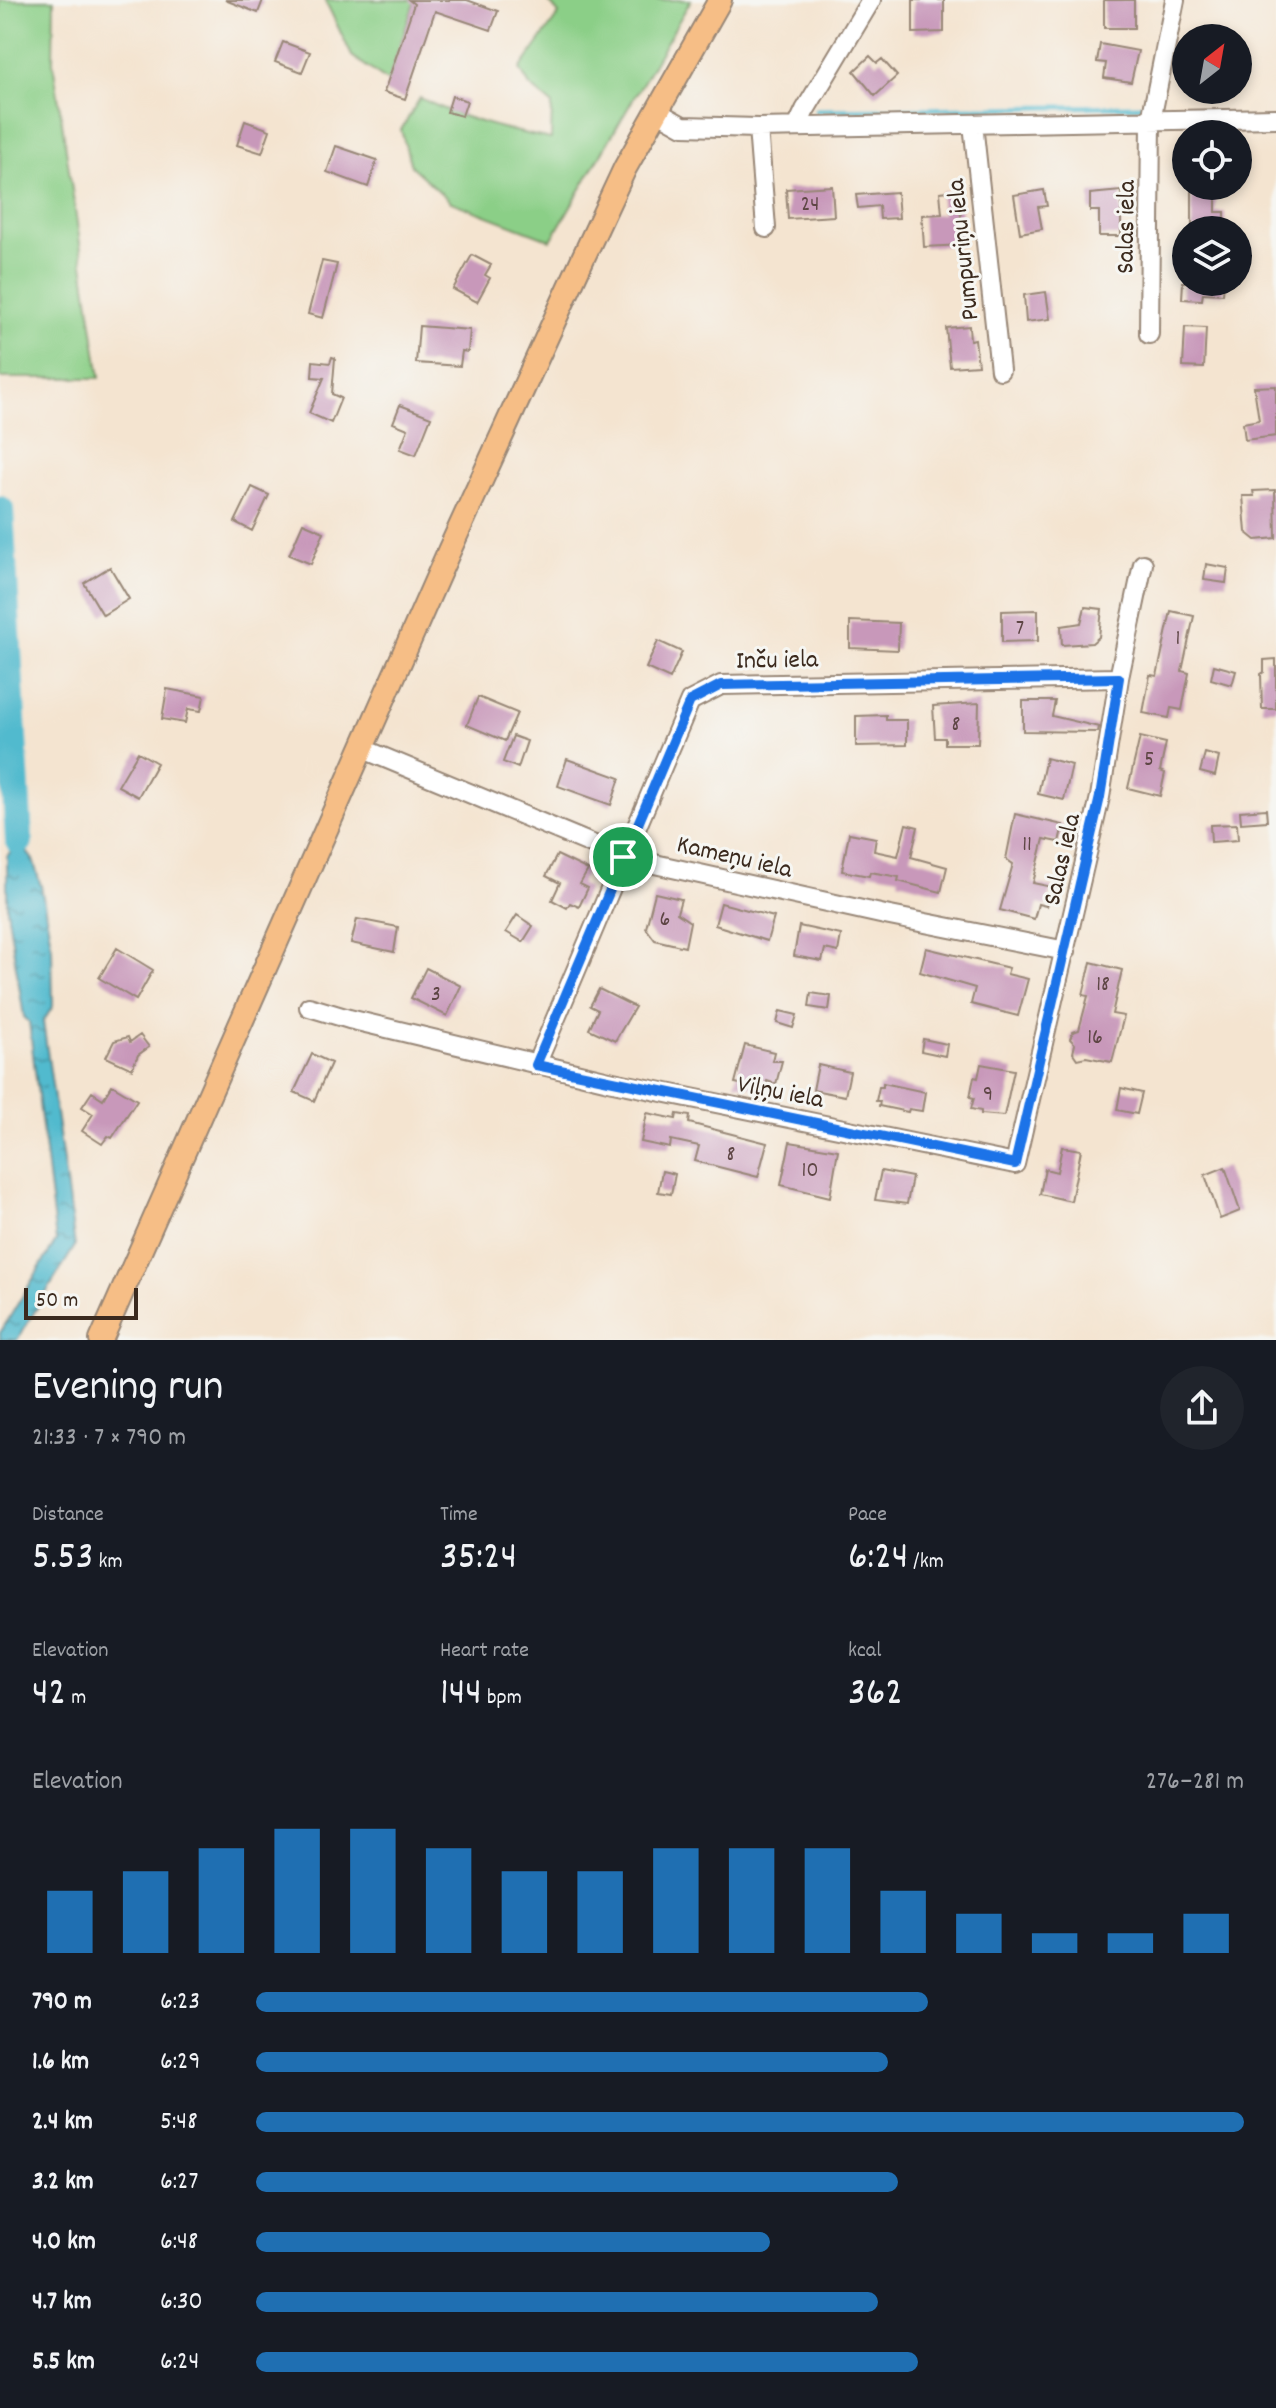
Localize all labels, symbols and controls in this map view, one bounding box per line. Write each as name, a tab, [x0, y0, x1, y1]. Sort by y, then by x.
north arrow	[1172, 24, 1252, 104]
map controls	[1172, 24, 1252, 296]
button: locate	[1172, 120, 1252, 200]
street label: Pumpuriņu iela	[939, 176, 990, 322]
street label: Salas iela	[1108, 179, 1147, 274]
house number: 24	[801, 190, 819, 221]
button: layers	[1172, 216, 1252, 296]
house number: 7	[1016, 614, 1024, 645]
house number: 1	[1176, 624, 1180, 655]
street label: Inču iela	[736, 642, 819, 681]
house number: 8	[952, 710, 960, 741]
house number: 5	[1144, 745, 1154, 776]
street label: Salas iela	[1035, 809, 1092, 910]
pin	[589, 823, 657, 891]
street label: Kameņu iela	[673, 827, 796, 890]
house number: 11	[1022, 830, 1032, 861]
icon: arrive	[601, 835, 645, 879]
house number: 6	[660, 905, 670, 936]
house number: 18	[1096, 970, 1110, 1001]
house number: 3	[431, 980, 441, 1011]
house number: 16	[1087, 1023, 1103, 1054]
street label: Viļņu iela	[734, 1067, 827, 1120]
house number: 9	[983, 1080, 993, 1111]
house number: 8	[727, 1140, 735, 1171]
house number: 10	[802, 1156, 818, 1187]
scale bar	[24, 1284, 138, 1320]
text: 50 m	[36, 1286, 78, 1317]
text: Evening run	[32, 1358, 223, 1421]
button: share	[1160, 1366, 1244, 1450]
text: 21:33 · 7 × 790 m	[32, 1420, 186, 1457]
text: Distance	[32, 1500, 104, 1531]
text: Time	[440, 1500, 478, 1531]
text: Pace	[848, 1500, 887, 1531]
text: 5.53	[32, 1531, 93, 1588]
text: 35:24	[440, 1531, 517, 1588]
text: 6:24	[848, 1531, 908, 1588]
text: km	[93, 1547, 123, 1578]
text: /km	[908, 1547, 944, 1578]
text: Elevation	[32, 1636, 109, 1667]
text: Heart rate	[440, 1636, 529, 1667]
text: kcal	[848, 1636, 881, 1667]
text: 42	[32, 1667, 66, 1724]
text: 144	[440, 1667, 482, 1724]
text: 362	[848, 1667, 903, 1724]
text: m	[66, 1683, 86, 1714]
text: bpm	[482, 1683, 522, 1714]
text: Elevation	[32, 1764, 122, 1801]
text: 276–281 m	[1146, 1764, 1244, 1801]
text: 790 m	[32, 1984, 92, 2021]
text: 6:23	[160, 1984, 200, 2021]
text: 1.6 km	[32, 2044, 89, 2081]
text: 6:29	[160, 2044, 200, 2081]
text: 2.4 km	[32, 2104, 93, 2141]
text: 5:48	[160, 2104, 198, 2141]
text: 3.2 km	[32, 2164, 94, 2201]
text: 6:27	[160, 2164, 198, 2201]
text: 4.0 km	[32, 2224, 96, 2261]
text: 6:48	[160, 2224, 198, 2261]
text: 4.7 km	[32, 2284, 92, 2321]
text: 6:30	[160, 2284, 203, 2321]
text: 5.5 km	[32, 2344, 95, 2381]
text: 6:24	[160, 2344, 199, 2381]

